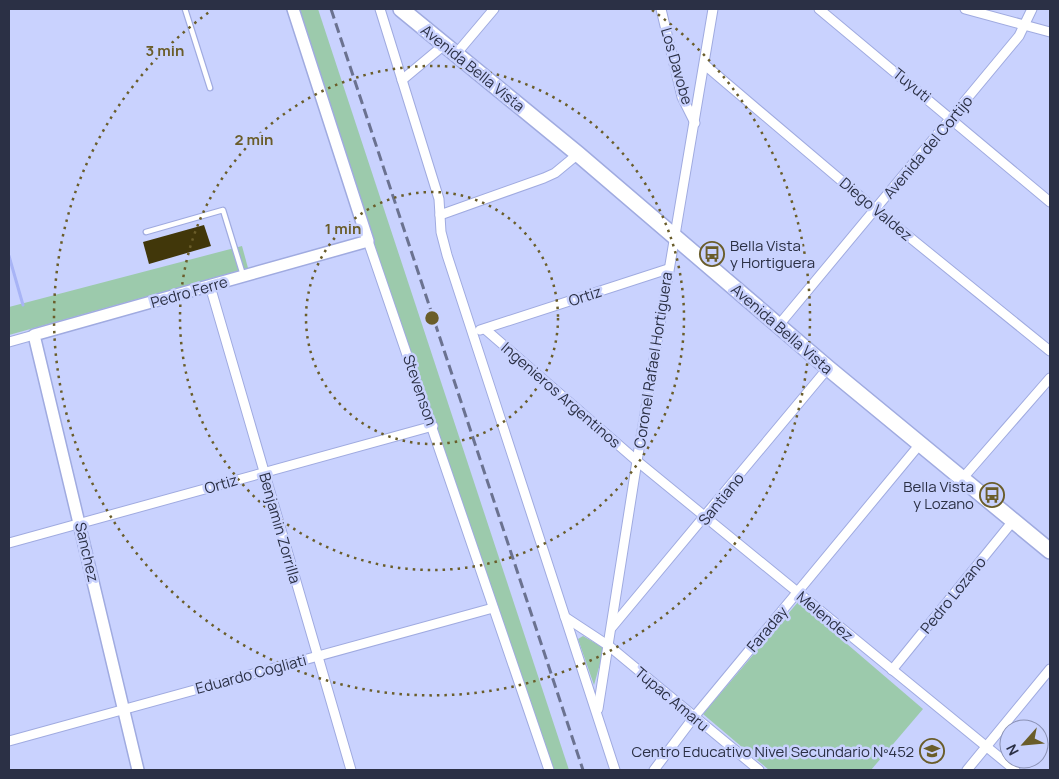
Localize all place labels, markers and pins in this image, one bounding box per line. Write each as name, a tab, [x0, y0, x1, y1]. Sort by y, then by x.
place label: Bella Vista y Hortiguera	[730, 235, 815, 273]
bus stop icon: Bella Vista y Hortiguera	[699, 241, 725, 267]
centre of rings	[423, 309, 441, 327]
place label: Bella Vista y Lozano	[903, 476, 974, 514]
bus stop icon: Bella Vista y Lozano	[979, 482, 1005, 508]
school or university icon: Centro Educativo Nivel Secundario Nº452	[919, 738, 945, 764]
place label: Centro Educativo Nivel Secundario Nº452	[632, 741, 914, 762]

